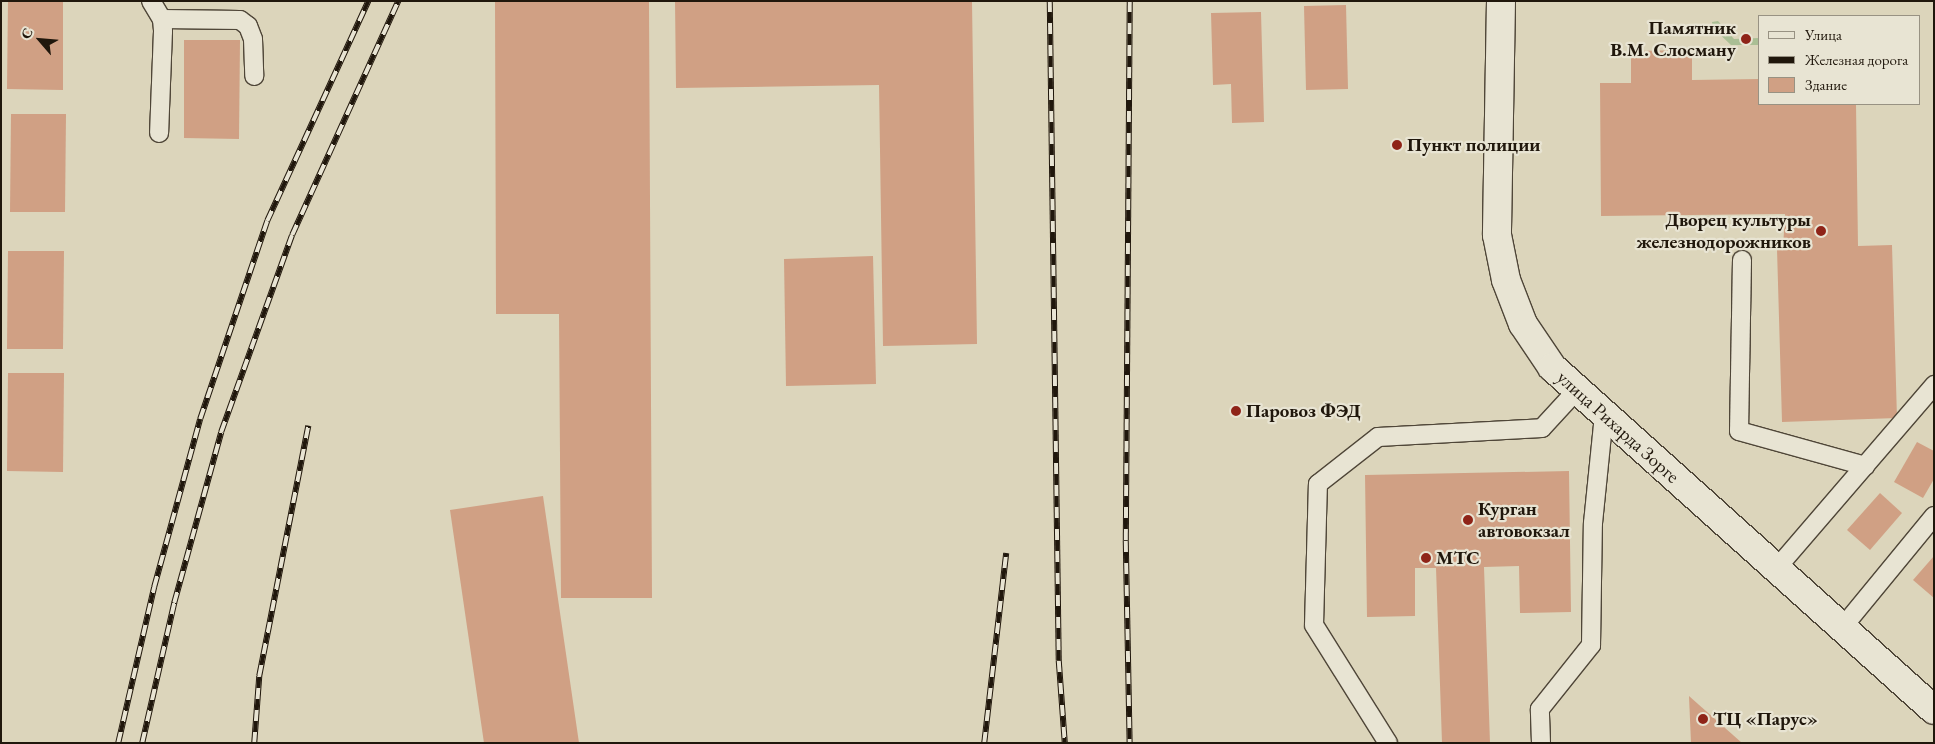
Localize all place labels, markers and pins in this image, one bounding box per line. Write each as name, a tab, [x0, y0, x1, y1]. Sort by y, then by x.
place label: Памятник В.М. Слосману	[1610, 17, 1736, 61]
marker: Памятник В.М. Слосману	[1740, 33, 1752, 45]
place label: Пункт полиции	[1407, 134, 1541, 156]
marker: Пункт полиции	[1391, 139, 1403, 151]
place label: Дворец культуры железнодорожников	[1637, 209, 1811, 253]
marker: Дворец культуры железнодорожников	[1815, 225, 1827, 237]
place label: Паровоз ФЭД	[1246, 400, 1361, 422]
marker: Паровоз ФЭД	[1230, 405, 1242, 417]
place label: Курган автовокзал	[1478, 498, 1570, 542]
marker: Курган автовокзал	[1462, 514, 1474, 526]
place label: МТС	[1436, 547, 1480, 569]
marker: МТС	[1420, 552, 1432, 564]
place label: ТЦ «Парус»	[1713, 708, 1818, 730]
marker: ТЦ «Парус»	[1697, 713, 1709, 725]

